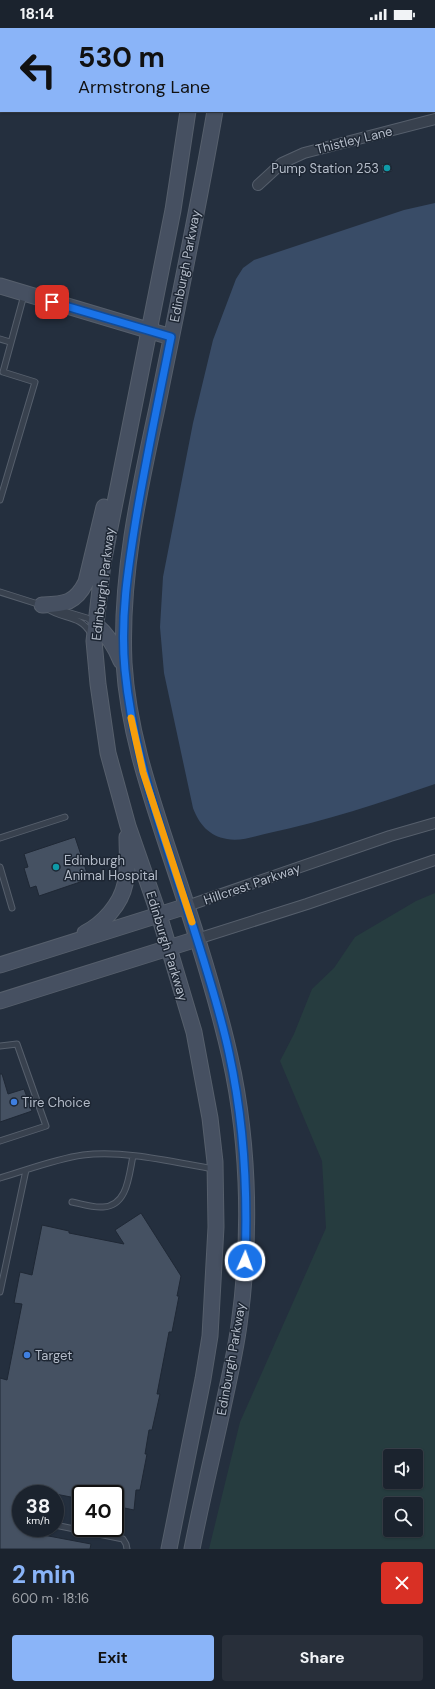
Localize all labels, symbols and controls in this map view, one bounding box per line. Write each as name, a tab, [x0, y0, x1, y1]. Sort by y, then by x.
text: 18:14	[20, 4, 54, 24]
text: 530 m	[78, 39, 165, 76]
icon: left	[12, 44, 64, 96]
text: Armstrong Lane	[78, 75, 210, 99]
street label: Thistley Lane	[314, 122, 394, 158]
place label: Pump Station 253	[271, 160, 379, 177]
marker: Pump Station 253	[382, 163, 392, 173]
street label: Edinburgh Parkway	[166, 208, 204, 324]
pin	[35, 285, 69, 319]
icon: arrive	[41, 291, 63, 313]
street label: Edinburgh Parkway	[88, 526, 118, 642]
place label: Edinburgh Animal Hospital	[64, 852, 158, 884]
street label: Hillcrest Parkway	[201, 859, 303, 909]
marker: Edinburgh Animal Hospital	[51, 862, 61, 872]
street label: Edinburgh Parkway	[142, 889, 192, 1003]
place label: Tire Choice	[22, 1094, 90, 1111]
marker: Tire Choice	[9, 1097, 19, 1107]
position arrow	[224, 1240, 266, 1282]
street label: Edinburgh Parkway	[213, 1301, 249, 1417]
place label: Target	[35, 1347, 72, 1364]
marker: Target	[22, 1350, 32, 1360]
map controls	[383, 1449, 423, 1537]
button: sound	[383, 1449, 423, 1489]
speed limit sign: 40	[72, 1485, 124, 1537]
text: 38	[26, 1493, 50, 1519]
button: search	[383, 1497, 423, 1537]
text: km/h	[26, 1514, 50, 1527]
text: 2 min	[12, 1559, 75, 1590]
button: close	[381, 1562, 423, 1604]
text: 600 m · 18:16	[12, 1590, 89, 1607]
button: Exit	[12, 1635, 214, 1681]
button: Share	[222, 1635, 423, 1681]

